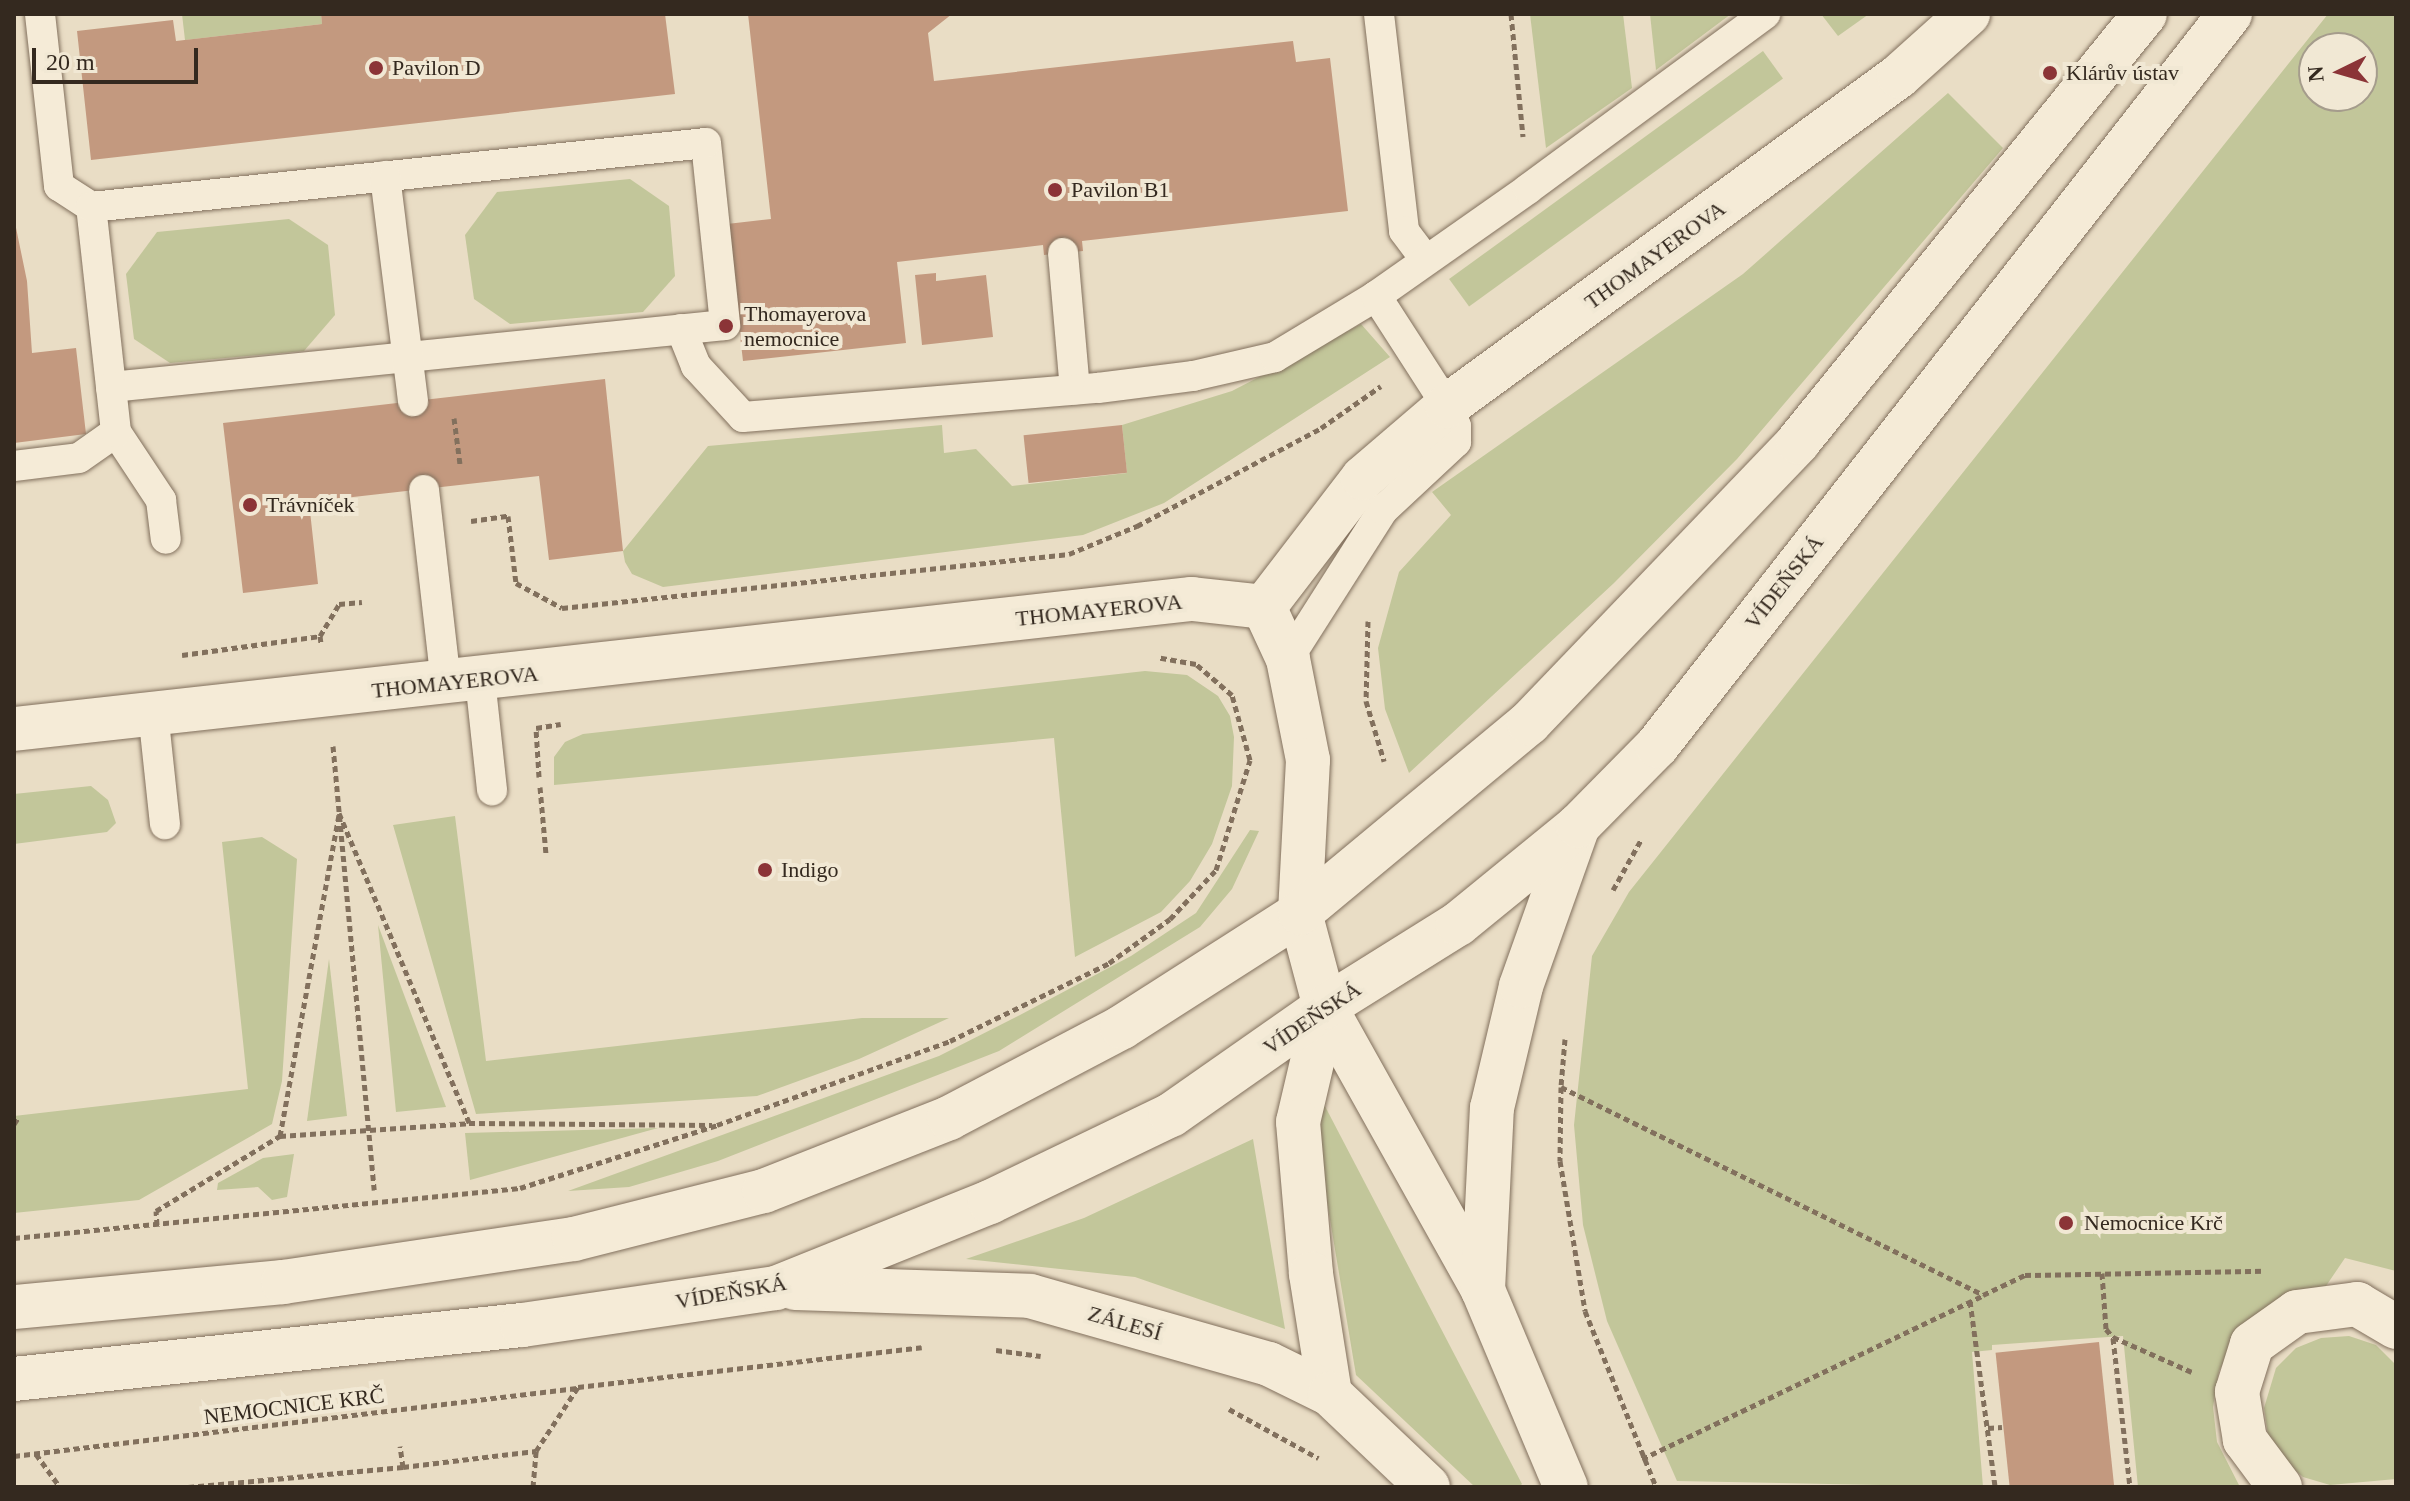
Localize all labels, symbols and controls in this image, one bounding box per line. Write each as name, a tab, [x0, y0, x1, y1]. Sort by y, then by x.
scale bar	[36, 32, 202, 82]
north arrow	[2298, 32, 2378, 112]
text: 20 m	[46, 49, 95, 75]
place label: Pavilon D	[392, 55, 481, 81]
marker: Pavilon D	[367, 59, 385, 77]
place label: Klárův ústav	[2066, 60, 2179, 86]
marker: Klárův ústav	[2041, 64, 2059, 82]
text: N	[2302, 65, 2329, 83]
place label: Pavilon B1	[1071, 177, 1169, 203]
marker: Pavilon B1	[1046, 181, 1064, 199]
street label: THOMAYEROVA	[1579, 195, 1731, 315]
place label: Thomayerova nemocnice	[744, 300, 866, 352]
marker: Thomayerova nemocnice	[715, 315, 737, 337]
place label: Trávníček	[266, 492, 354, 518]
marker: Trávníček	[241, 496, 259, 514]
street label: VÍDEŇSKÁ	[1739, 530, 1829, 634]
street label: THOMAYEROVA	[1014, 588, 1184, 632]
street label: THOMAYEROVA	[370, 660, 540, 704]
place label: Indigo	[781, 857, 838, 883]
marker: Indigo	[756, 861, 774, 879]
street label: VÍDEŇSKÁ	[1258, 976, 1366, 1060]
place label: Nemocnice Krč	[2084, 1210, 2223, 1236]
marker: Nemocnice Krč	[2055, 1212, 2077, 1234]
street label: VÍDEŇSKÁ	[673, 1269, 789, 1315]
street label: ZÁLESÍ	[1085, 1300, 1165, 1346]
street label: NEMOCNICE KRČ	[202, 1382, 386, 1430]

